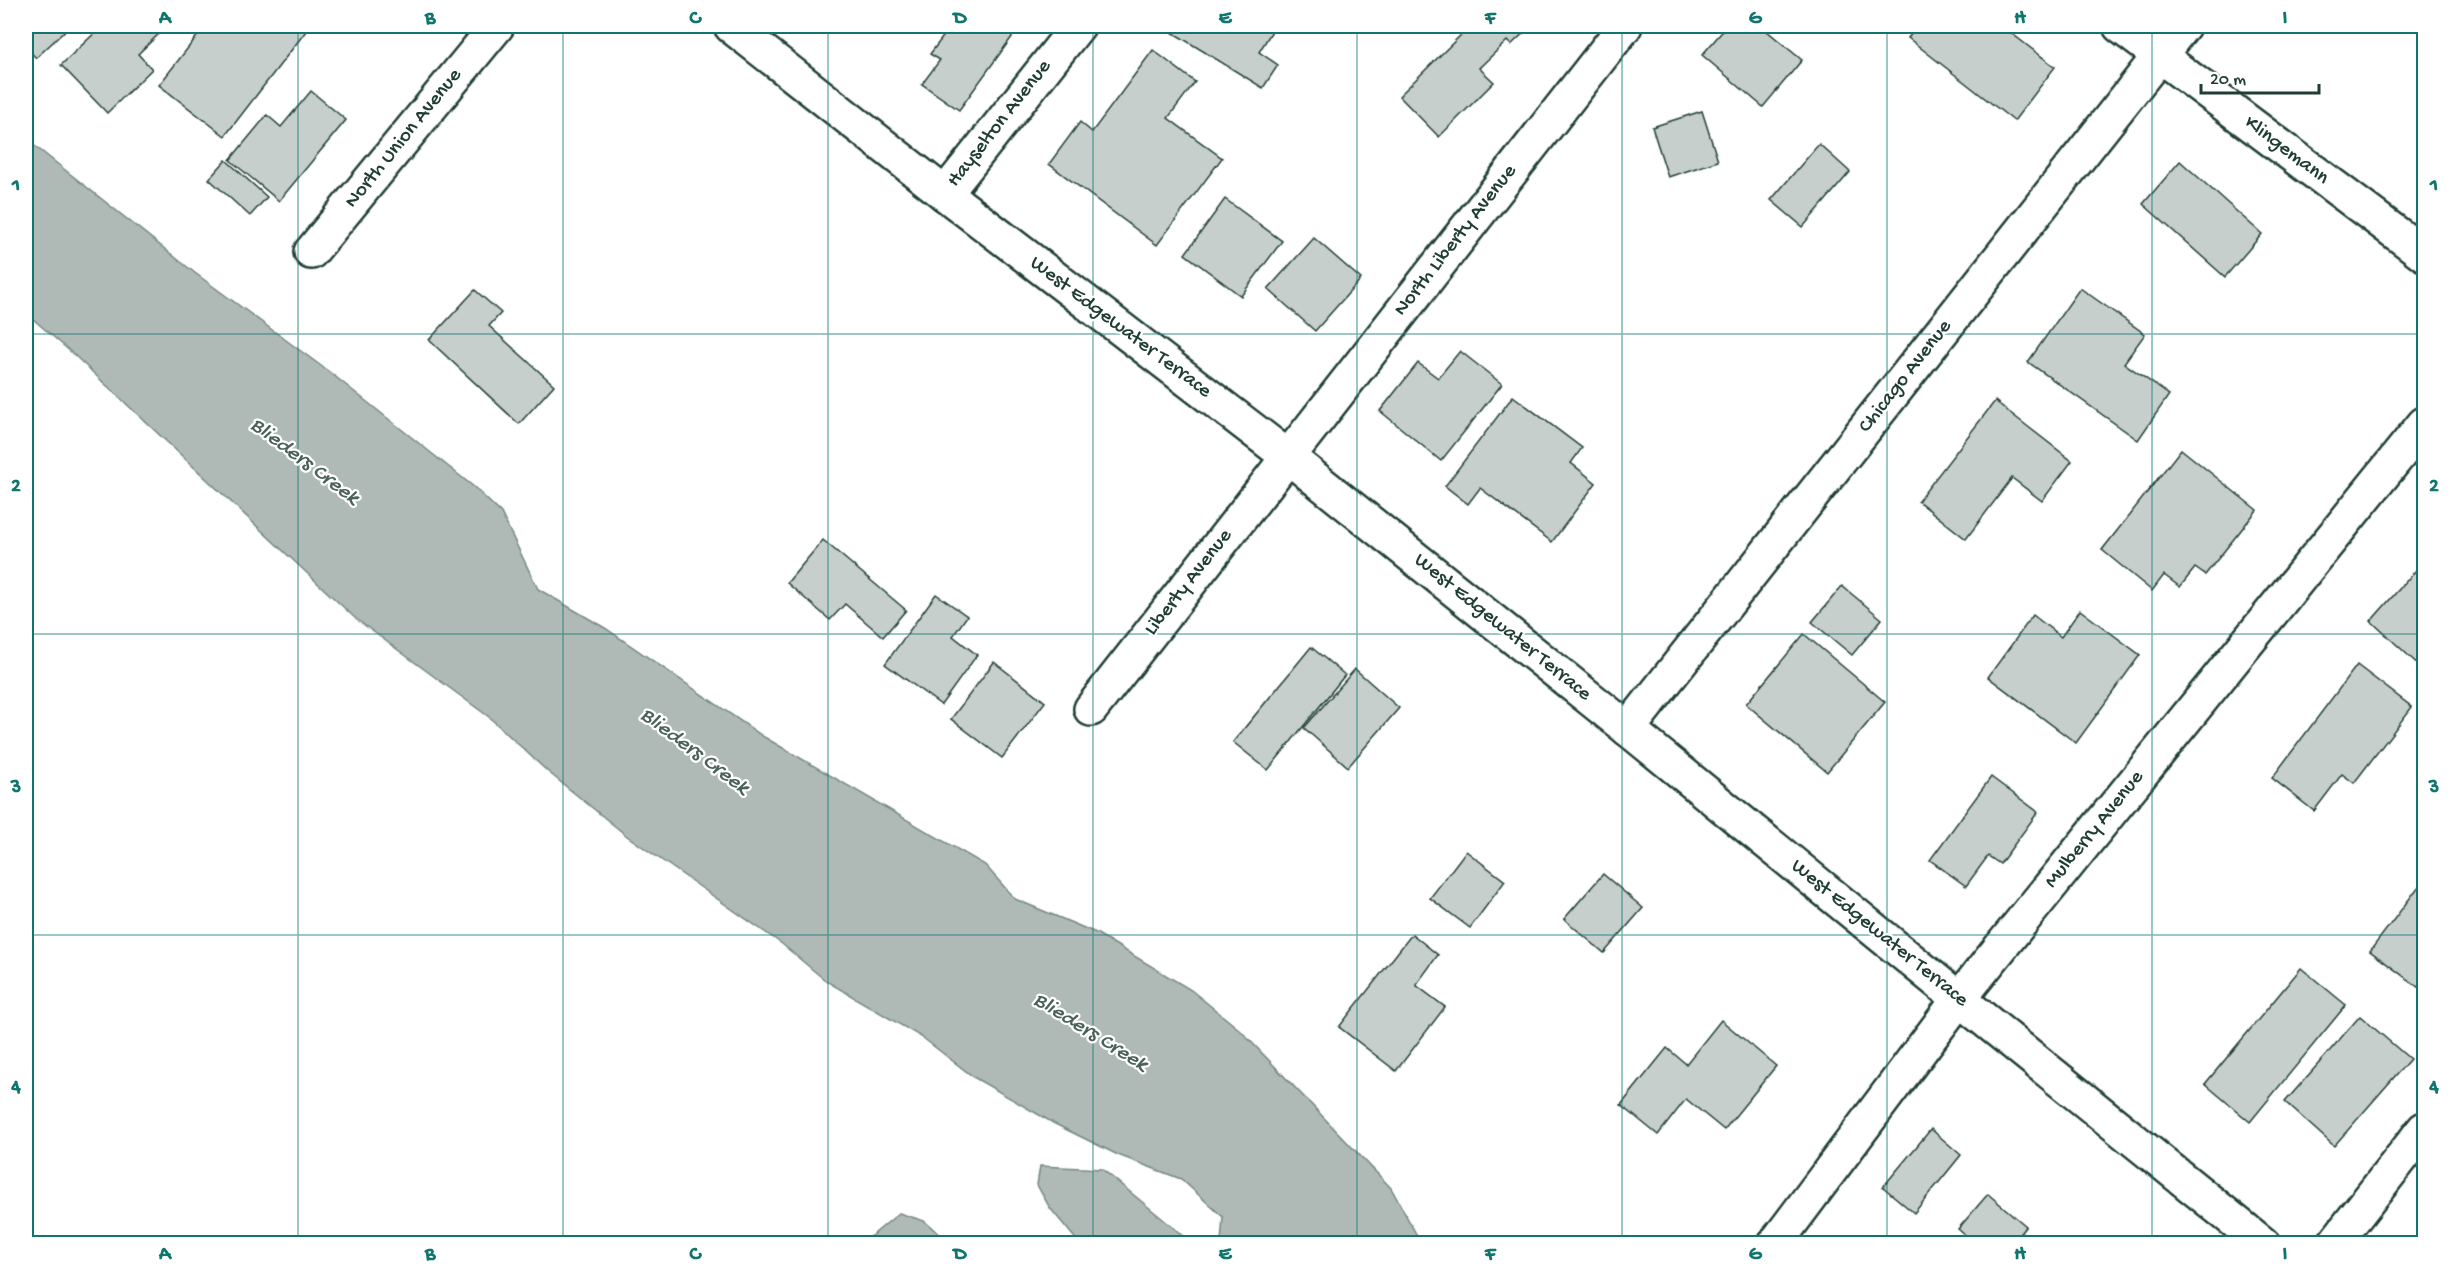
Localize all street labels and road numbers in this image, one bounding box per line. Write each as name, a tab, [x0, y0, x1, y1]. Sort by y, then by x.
street label: Hayselton Avenue	[943, 54, 1058, 193]
street label: North Union Avenue	[340, 63, 469, 214]
street label: Klingemann	[2239, 111, 2333, 191]
street label: North Liberty Avenue	[1389, 159, 1524, 322]
street label: West Edgewater Terrace	[1024, 251, 1217, 405]
street label: Chicago Avenue	[1854, 314, 1959, 439]
street label: Liberty Avenue	[1140, 524, 1239, 641]
street label: West Edgewater Terrace	[1408, 549, 1597, 708]
street label: Mulberry Avenue	[2040, 765, 2151, 894]
street label: West Edgewater Terrace	[1785, 855, 1974, 1014]

